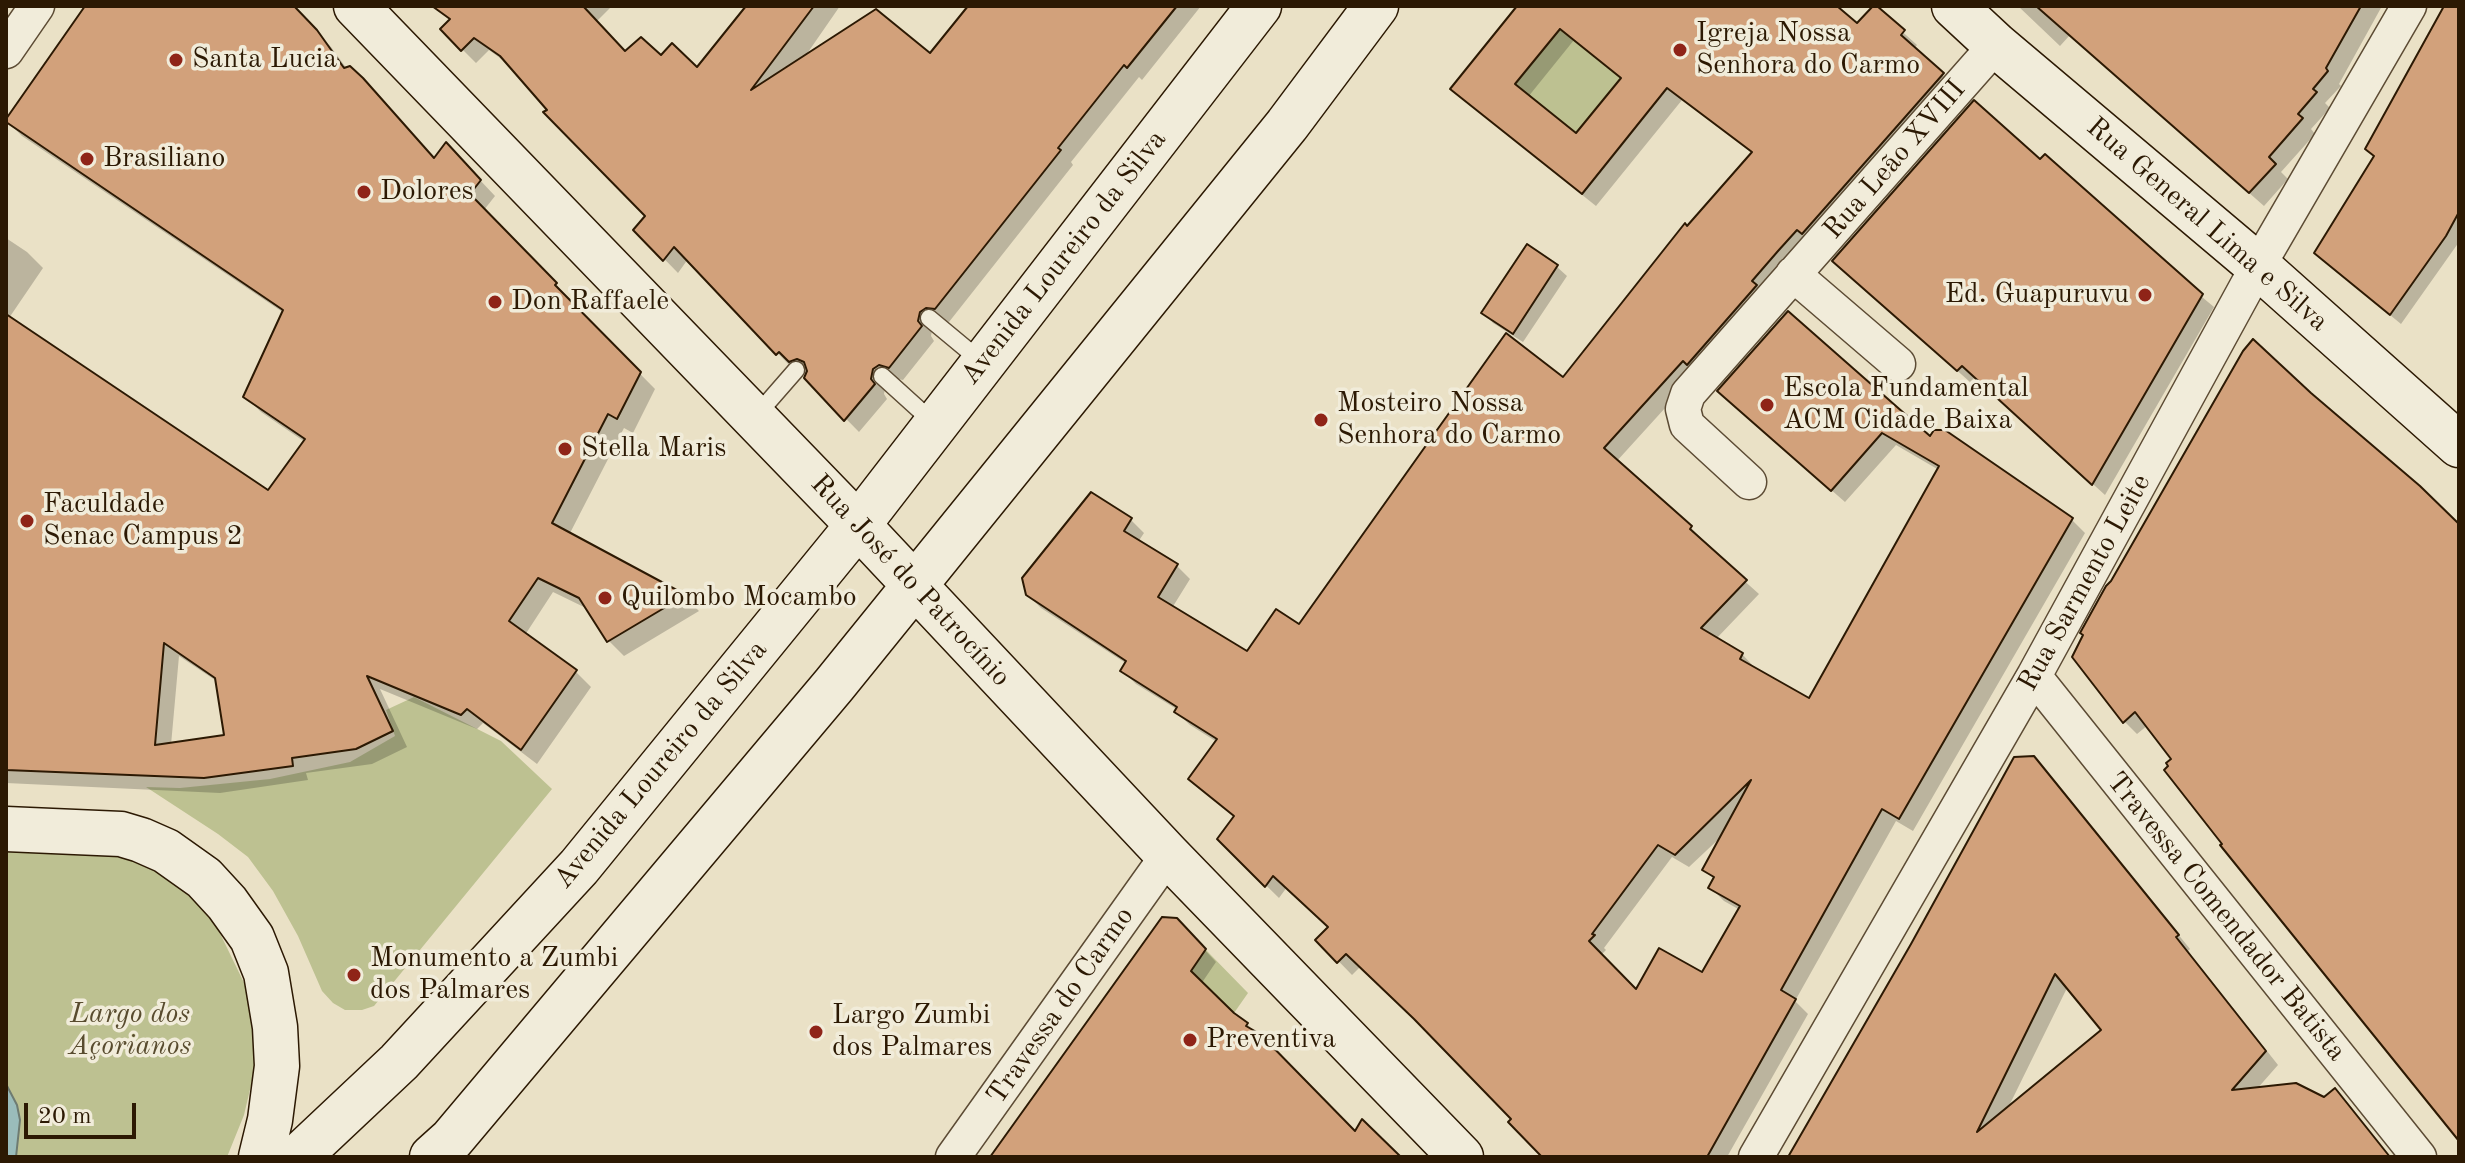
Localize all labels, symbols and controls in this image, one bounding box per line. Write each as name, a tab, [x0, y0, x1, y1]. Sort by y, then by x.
place label: Igreja Nossa Senhora do Carmo	[1696, 17, 1920, 83]
marker: Igreja Nossa Senhora do Carmo	[1671, 41, 1689, 59]
place label: Santa Lucia	[192, 43, 337, 77]
marker: Santa Lucia	[167, 51, 185, 69]
street label: Rua Leão XVIII	[1817, 74, 1973, 246]
street label: Rua General Lima e Silva	[2079, 111, 2335, 339]
street label: Avenida Loureiro da Silva	[954, 124, 1174, 392]
place label: Brasiliano	[103, 142, 225, 176]
marker: Brasiliano	[78, 150, 96, 168]
place label: Dolores	[380, 175, 474, 209]
marker: Dolores	[355, 183, 373, 201]
place label: Ed. Guapuruvu	[1945, 278, 2129, 312]
place label: Don Raffaele	[511, 285, 669, 319]
marker: Ed. Guapuruvu	[2136, 286, 2154, 304]
marker: Don Raffaele	[486, 293, 504, 311]
place label: Escola Fundamental ACM Cidade Baixa	[1783, 372, 2029, 438]
place label: Mosteiro Nossa Senhora do Carmo	[1337, 387, 1561, 453]
marker: Escola Fundamental ACM Cidade Baixa	[1758, 396, 1776, 414]
marker: Mosteiro Nossa Senhora do Carmo	[1312, 411, 1330, 429]
place label: Stella Maris	[581, 432, 726, 466]
marker: Stella Maris	[556, 440, 574, 458]
street label: Rua José do Patrocínio	[803, 468, 1017, 694]
street label: Rua Sarmento Leite	[2011, 469, 2159, 697]
place label: Faculdade Senac Campus 2	[43, 488, 243, 554]
marker: Faculdade Senac Campus 2	[18, 512, 36, 530]
place label: Quilombo Mocambo	[621, 581, 857, 615]
marker: Quilombo Mocambo	[596, 589, 614, 607]
street label: Avenida Loureiro da Silva	[547, 634, 775, 896]
street label: Travessa Comendador Batista	[2099, 766, 2353, 1068]
street label: Travessa do Carmo	[980, 901, 1142, 1111]
place label: Monumento a Zumbi dos Palmares	[370, 942, 618, 1008]
marker: Monumento a Zumbi dos Palmares	[345, 966, 363, 984]
park label: Largo dos Açorianos	[69, 998, 191, 1064]
place label: Largo Zumbi dos Palmares	[832, 999, 992, 1065]
marker: Largo Zumbi dos Palmares	[807, 1023, 825, 1041]
place label: Preventiva	[1206, 1023, 1336, 1057]
marker: Preventiva	[1181, 1031, 1199, 1049]
scale bar	[28, 1087, 140, 1137]
text: 20 m	[38, 1105, 92, 1129]

